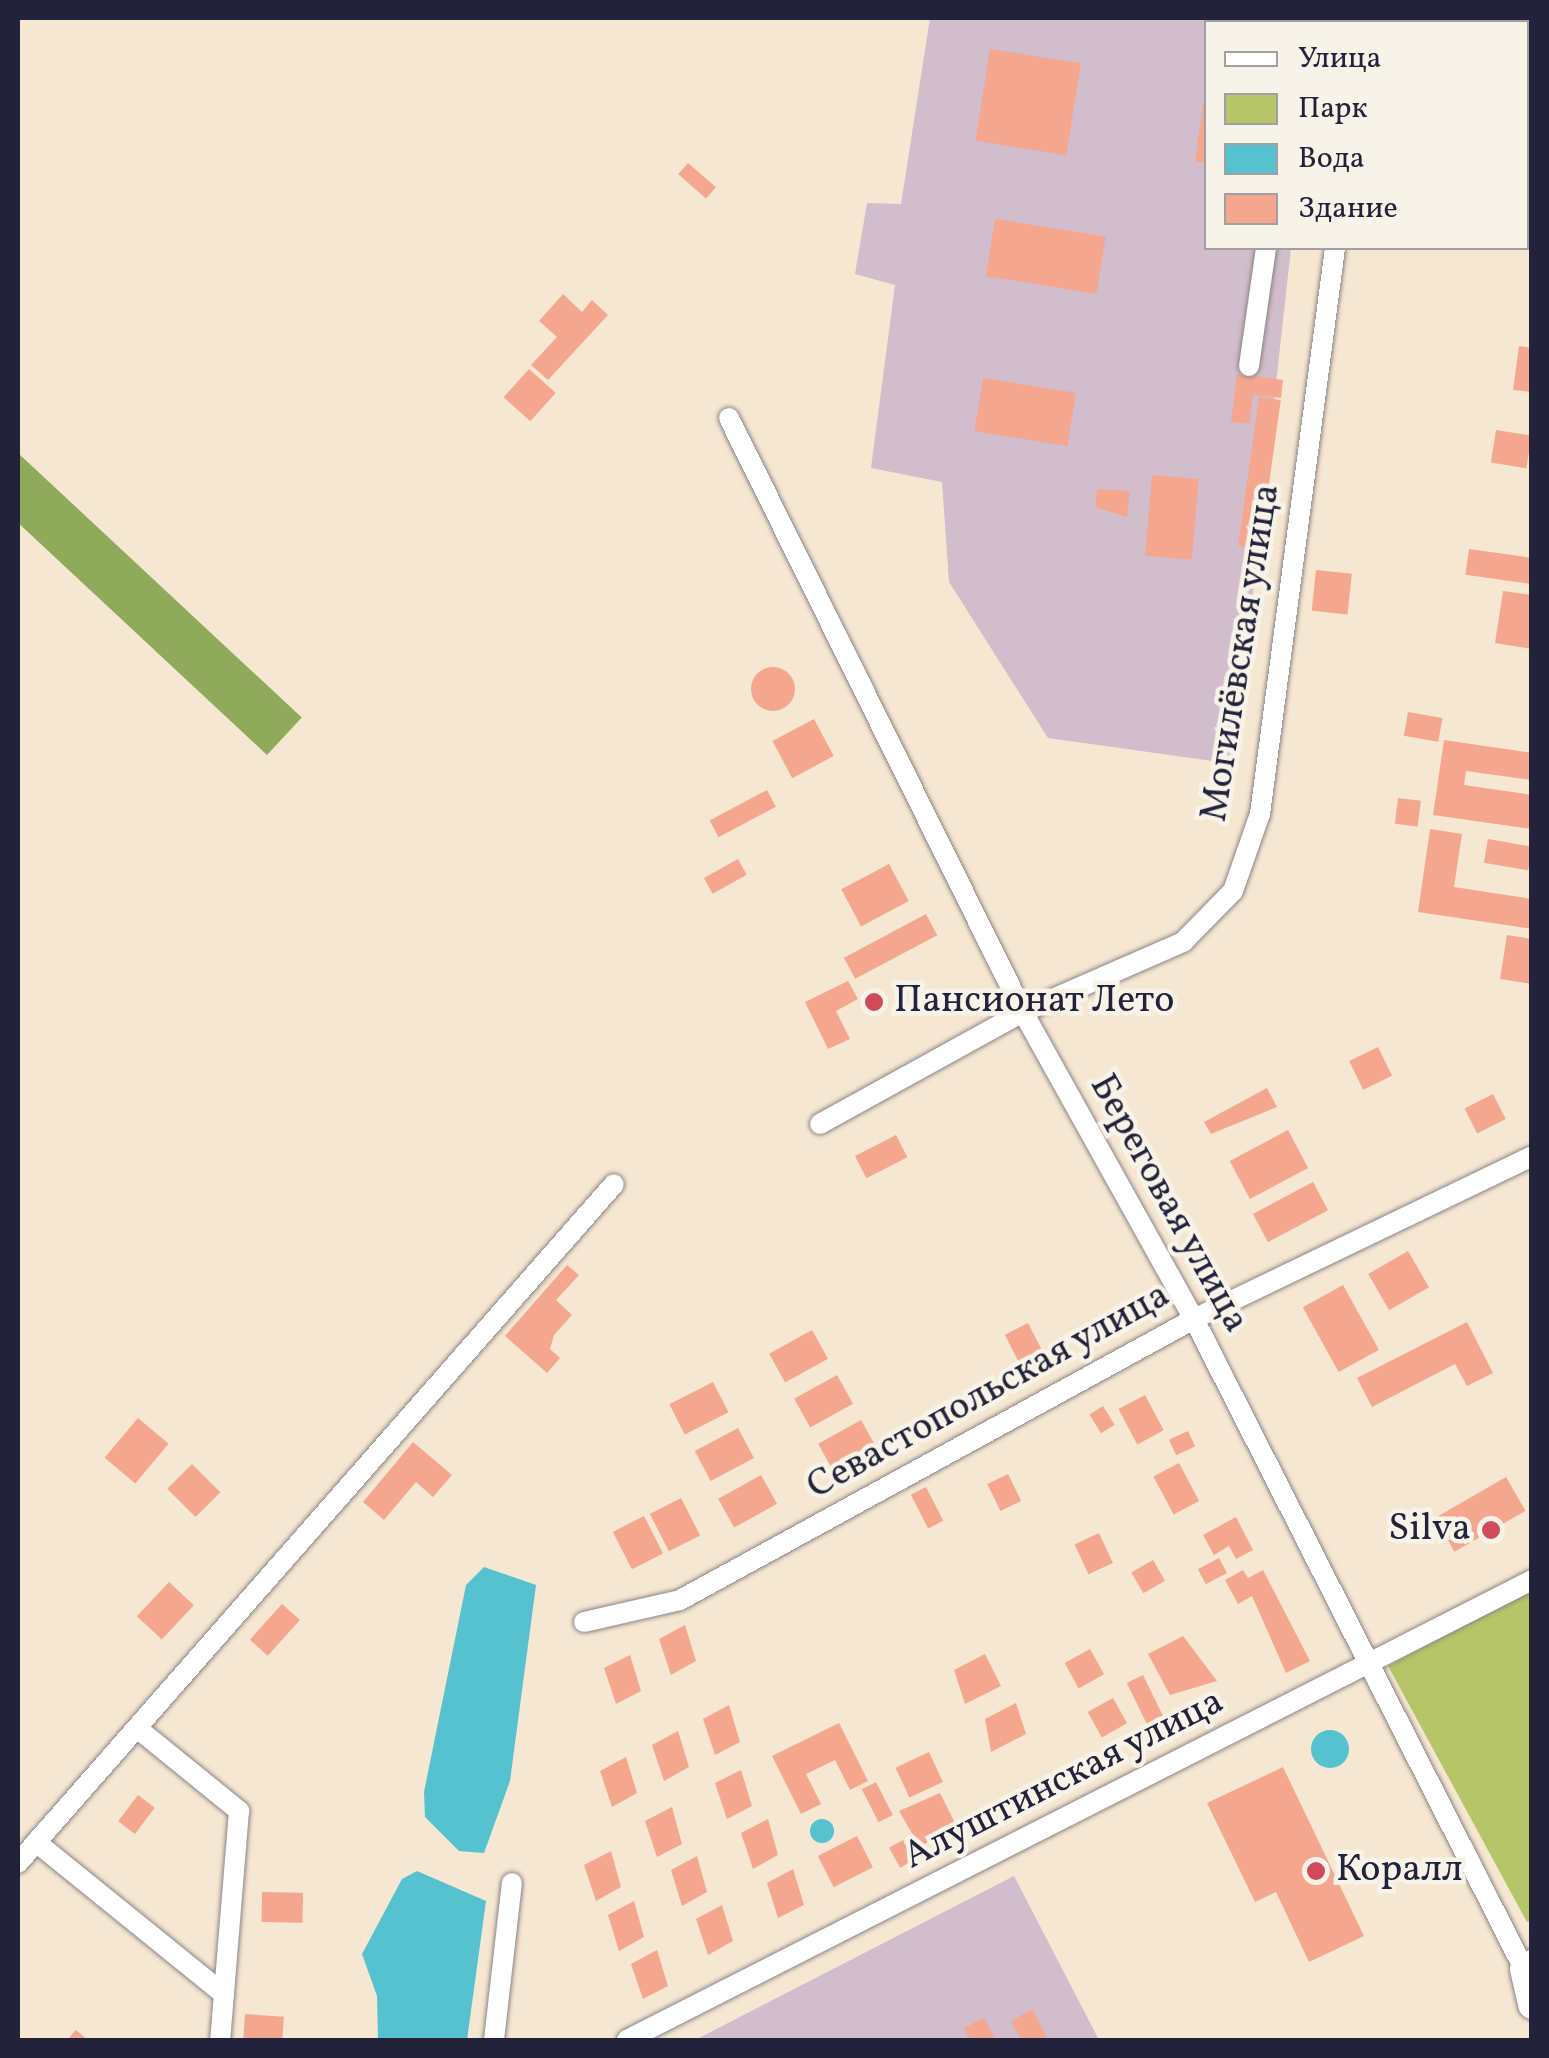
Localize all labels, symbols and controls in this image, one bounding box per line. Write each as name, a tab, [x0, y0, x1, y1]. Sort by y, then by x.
legend	[1204, 20, 1529, 250]
text: Улица	[1298, 38, 1381, 80]
text: Парк	[1298, 88, 1367, 130]
text: Вода	[1298, 138, 1365, 180]
text: Здание	[1298, 188, 1398, 230]
street label: Могилёвская улица	[1193, 481, 1291, 825]
place label: Пансионат Лето	[894, 979, 1174, 1025]
marker: Пансионат Лето	[863, 991, 885, 1013]
street label: Береговая улица	[1078, 1067, 1258, 1341]
street label: Севастопольская улица	[799, 1273, 1179, 1511]
place label: Silva	[1388, 1507, 1471, 1553]
marker: Silva	[1480, 1519, 1502, 1541]
street label: Алуштинская улица	[896, 1679, 1232, 1881]
place label: Коралл	[1336, 1848, 1463, 1894]
marker: Коралл	[1305, 1860, 1327, 1882]

